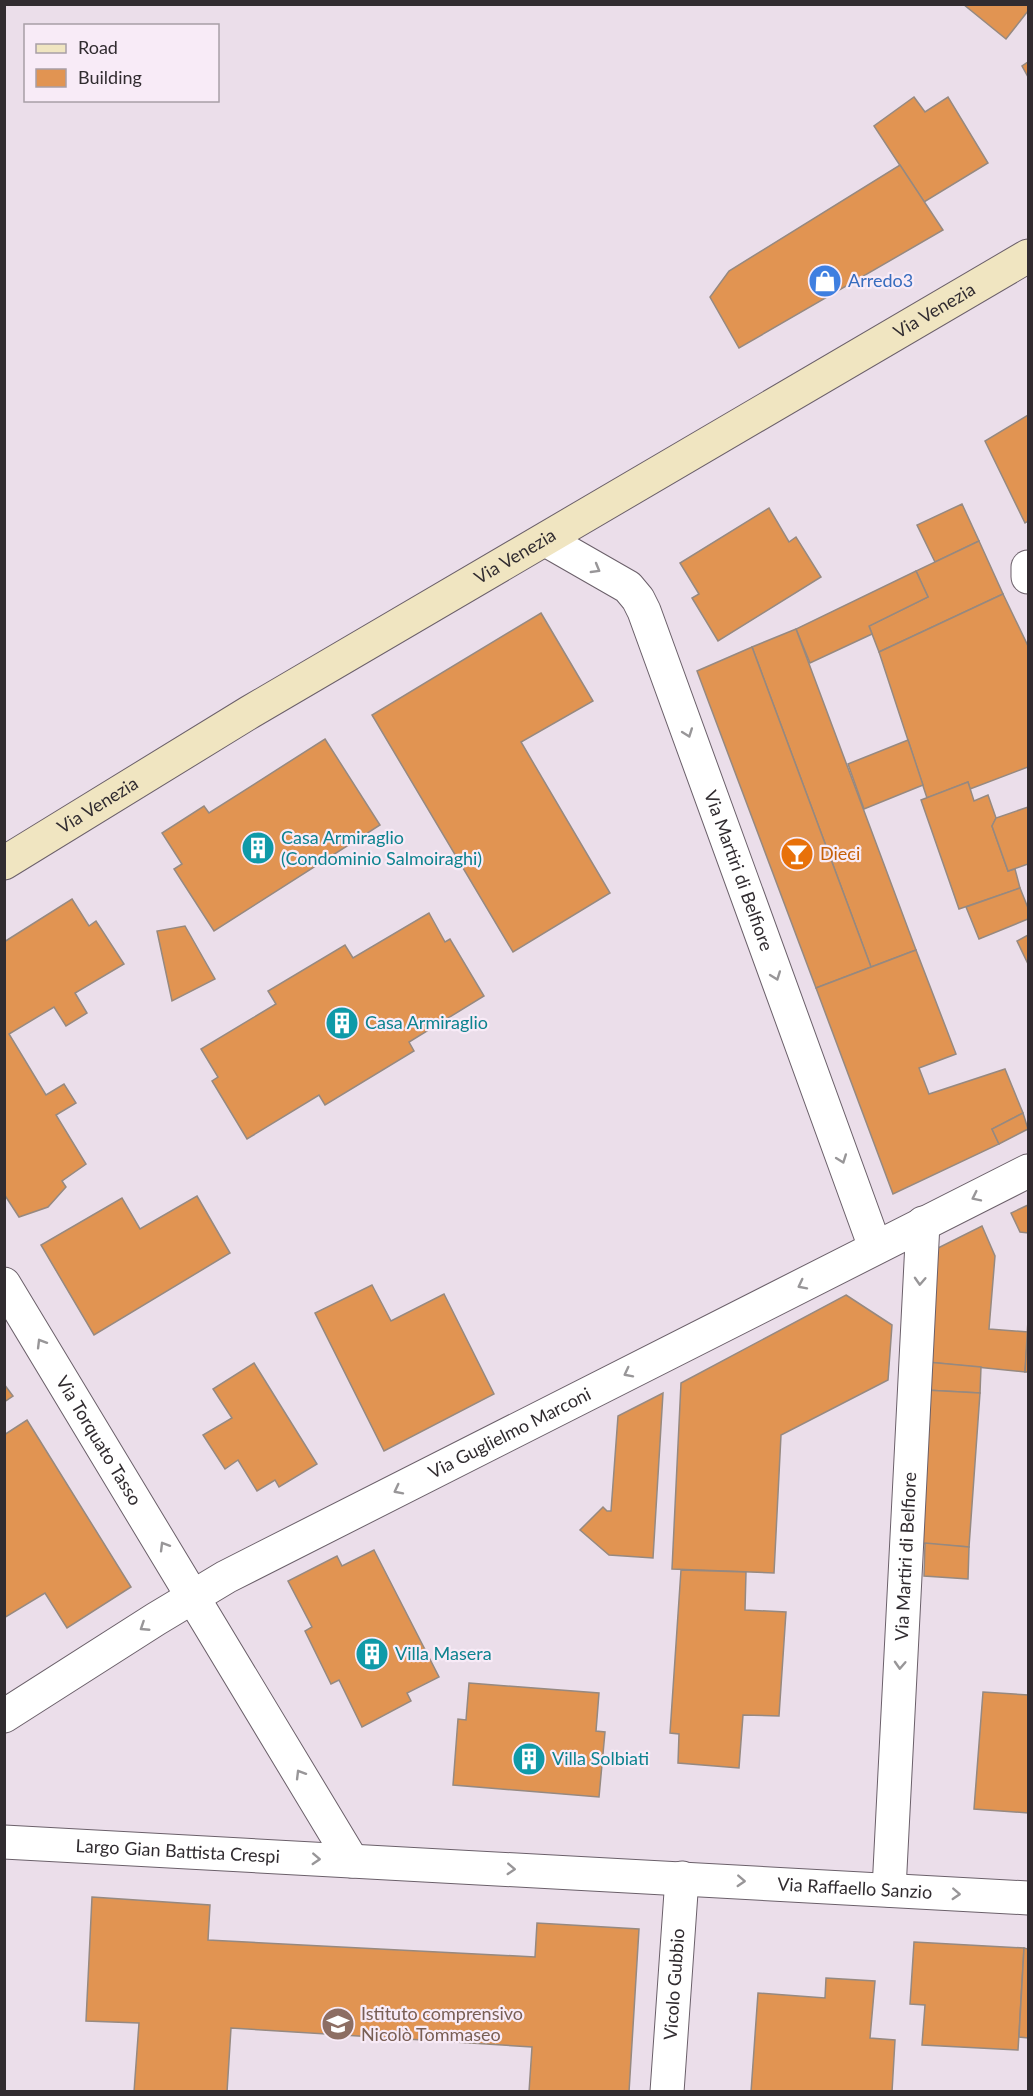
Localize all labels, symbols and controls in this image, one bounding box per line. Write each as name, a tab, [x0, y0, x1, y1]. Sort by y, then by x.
legend	[24, 24, 219, 102]
text: Road	[78, 36, 118, 58]
text: Building	[78, 66, 142, 88]
shop icon: Arredo3	[807, 263, 843, 299]
place label: Arredo3	[848, 269, 913, 291]
street label: Via Venezia	[889, 278, 979, 342]
street label: Via Venezia	[470, 523, 559, 588]
one-way arrow	[590, 562, 601, 573]
one-way arrow	[681, 727, 694, 738]
street label: Via Venezia	[53, 771, 142, 838]
street label: Via Martiri di Belfiore	[700, 787, 779, 954]
place label: Casa Armiraglio (Condominio Salmoiraghi)	[281, 826, 482, 869]
building icon: Casa Armiraglio (Condominio Salmoiraghi)	[240, 830, 276, 866]
bar icon: Dieci	[779, 836, 815, 872]
place label: Dieci	[820, 842, 860, 864]
one-way arrow	[769, 969, 781, 980]
building icon: Casa Armiraglio	[324, 1005, 360, 1041]
place label: Casa Armiraglio	[365, 1011, 488, 1033]
one-way arrow	[835, 1153, 848, 1164]
one-way arrow	[971, 1189, 982, 1201]
one-way arrow	[914, 1277, 927, 1286]
one-way arrow	[798, 1278, 808, 1289]
one-way arrow	[37, 1339, 48, 1350]
one-way arrow	[624, 1366, 635, 1377]
street label: Via Torquato Tasso	[52, 1371, 147, 1509]
street label: Via Guglielmo Marconi	[424, 1382, 594, 1483]
street label: Via Martiri di Belfiore	[890, 1471, 920, 1641]
one-way arrow	[394, 1483, 405, 1494]
one-way arrow	[159, 1542, 171, 1552]
one-way arrow	[140, 1619, 150, 1631]
building icon: Villa Masera	[354, 1636, 390, 1672]
place label: Villa Masera	[395, 1642, 492, 1664]
one-way arrow	[894, 1660, 907, 1669]
building icon: Villa Solbiati	[511, 1741, 547, 1777]
place label: Villa Solbiati	[552, 1747, 649, 1769]
one-way arrow	[296, 1770, 308, 1780]
street label: Largo Gian Battista Crespi	[75, 1834, 280, 1867]
one-way arrow	[312, 1852, 321, 1865]
one-way arrow	[506, 1862, 515, 1875]
street label: Via Raffaello Sanzio	[777, 1872, 933, 1903]
one-way arrow	[736, 1875, 745, 1888]
one-way arrow	[952, 1887, 961, 1900]
street label: Vicolo Gubbio	[659, 1928, 688, 2041]
place label: Istituto comprensivo Nicolò Tommaseo	[361, 2002, 523, 2045]
school or university icon: Istituto comprensivo Nicolò Tommaseo	[320, 2006, 356, 2042]

